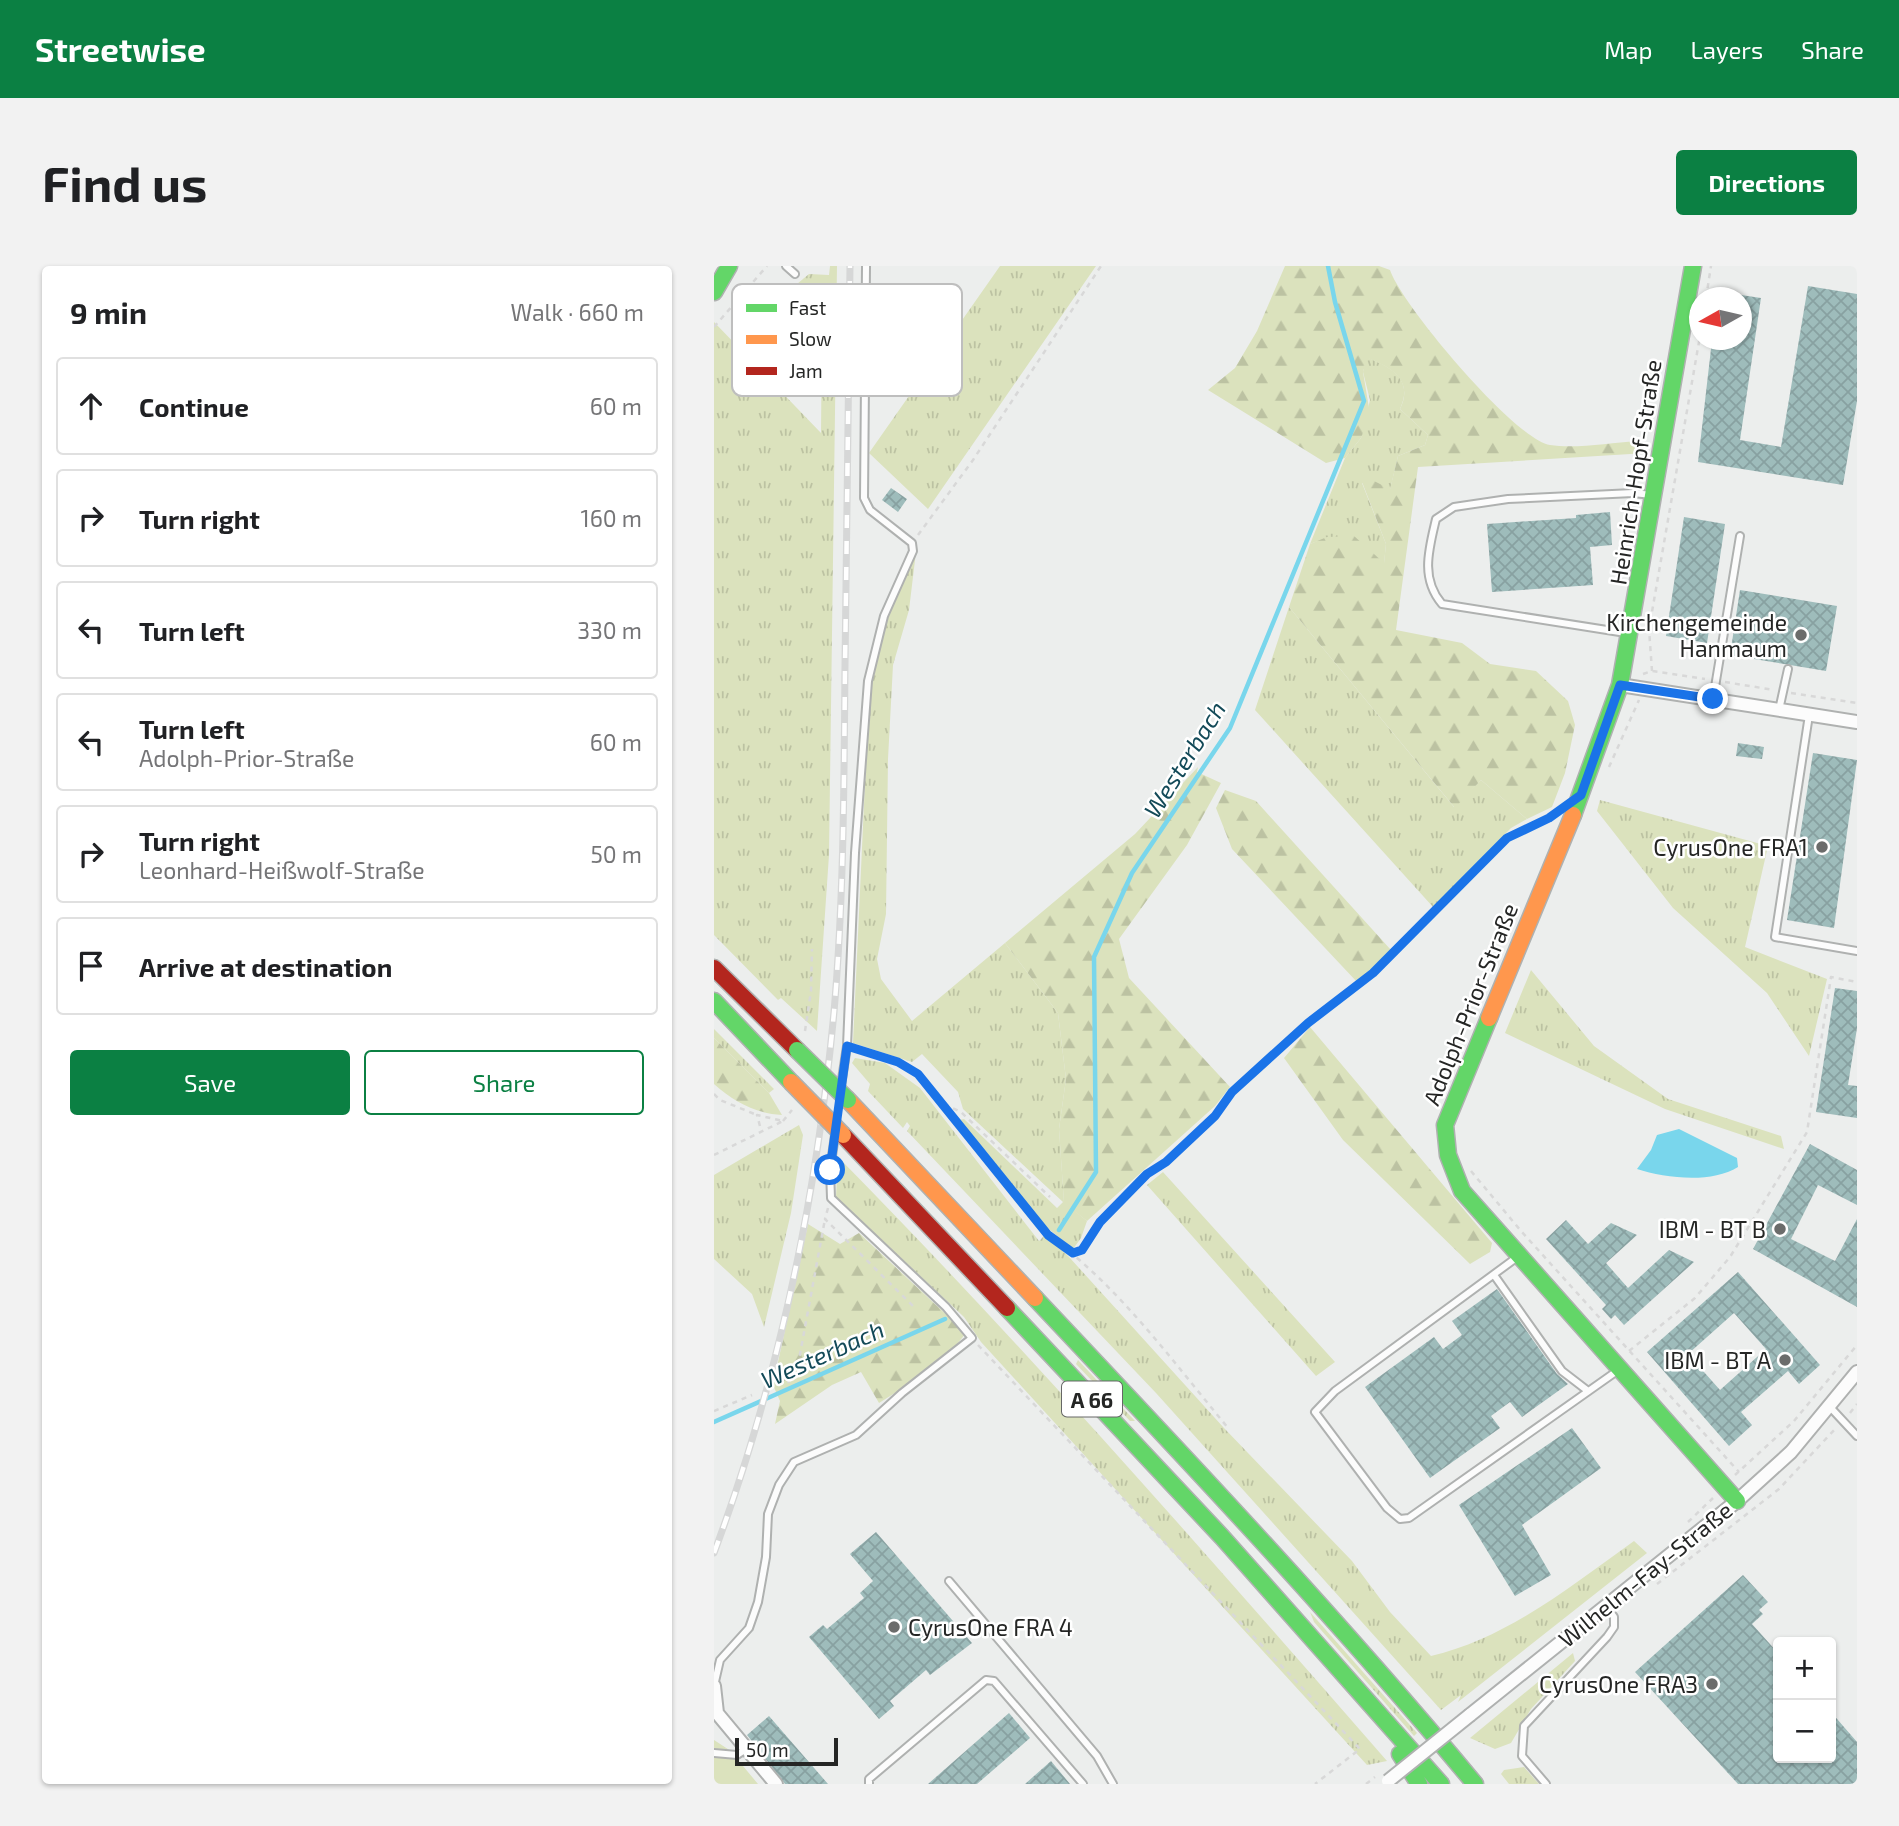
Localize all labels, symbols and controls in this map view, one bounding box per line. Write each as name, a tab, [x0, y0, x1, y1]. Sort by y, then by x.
text: Streetwise	[35, 29, 206, 69]
text: Map	[1604, 35, 1652, 64]
text: Layers	[1690, 35, 1763, 64]
text: Share	[1801, 35, 1864, 64]
button: Directions	[1676, 150, 1857, 215]
text: Find us	[42, 153, 207, 212]
legend	[732, 284, 962, 396]
north arrow	[1689, 287, 1752, 350]
text: 9 min	[70, 294, 147, 330]
text: Fast	[789, 296, 826, 319]
text: Walk · 660 m	[510, 298, 644, 326]
text: Slow	[789, 327, 832, 350]
street label: Heinrich-Hopf-Straße	[1603, 357, 1667, 587]
text: Jam	[789, 359, 823, 382]
icon: ahead	[72, 387, 110, 425]
text: Continue	[139, 391, 249, 422]
text: 60 m	[590, 392, 642, 420]
icon: right	[72, 499, 110, 537]
text: Turn right	[139, 503, 260, 534]
text: 160 m	[581, 504, 642, 532]
place label: Kirchengemeinde Hanmaum	[1606, 608, 1787, 662]
icon: left	[72, 611, 110, 649]
text: Turn left	[139, 615, 245, 646]
text: 330 m	[577, 616, 642, 644]
marker: Kirchengemeinde Hanmaum	[1793, 627, 1809, 643]
route end	[1697, 683, 1728, 714]
water label: Westerbach	[1137, 695, 1231, 823]
text: Turn left	[139, 713, 245, 744]
icon: left	[72, 723, 110, 761]
text: 60 m	[590, 728, 642, 756]
text: Adolph-Prior-Straße	[139, 744, 354, 772]
text: Turn right	[139, 825, 260, 856]
place label: CyrusOne FRA1	[1653, 833, 1808, 861]
icon: right	[72, 835, 110, 873]
marker: CyrusOne FRA1	[1814, 839, 1830, 855]
text: 50 m	[591, 840, 642, 868]
text: Leonhard-Heißwolf-Straße	[139, 856, 425, 884]
street label: Adolph-Prior-Straße	[1417, 899, 1523, 1109]
icon: arrive	[72, 947, 110, 985]
text: Arrive at destination	[139, 951, 392, 982]
button: Save	[70, 1050, 350, 1115]
button: Share	[364, 1050, 644, 1115]
route start	[814, 1154, 845, 1185]
place label: IBM - BT B	[1659, 1215, 1766, 1243]
marker: IBM - BT B	[1772, 1221, 1788, 1237]
water label: Westerbach	[756, 1314, 888, 1394]
place label: IBM - BT A	[1664, 1346, 1772, 1374]
marker: IBM - BT A	[1777, 1352, 1793, 1368]
road number: A 66	[1062, 1382, 1122, 1416]
street label: Wilhelm-Fay-Straße	[1553, 1495, 1737, 1653]
place label: CyrusOne FRA 4	[908, 1613, 1073, 1641]
marker: CyrusOne FRA 4	[886, 1619, 902, 1635]
map controls	[1773, 1637, 1836, 1763]
button: +	[1773, 1637, 1836, 1700]
place label: CyrusOne FRA3	[1539, 1670, 1698, 1698]
marker: CyrusOne FRA3	[1704, 1676, 1720, 1692]
button: −	[1773, 1700, 1836, 1763]
scale bar	[735, 1735, 838, 1767]
text: 50 m	[746, 1738, 789, 1761]

